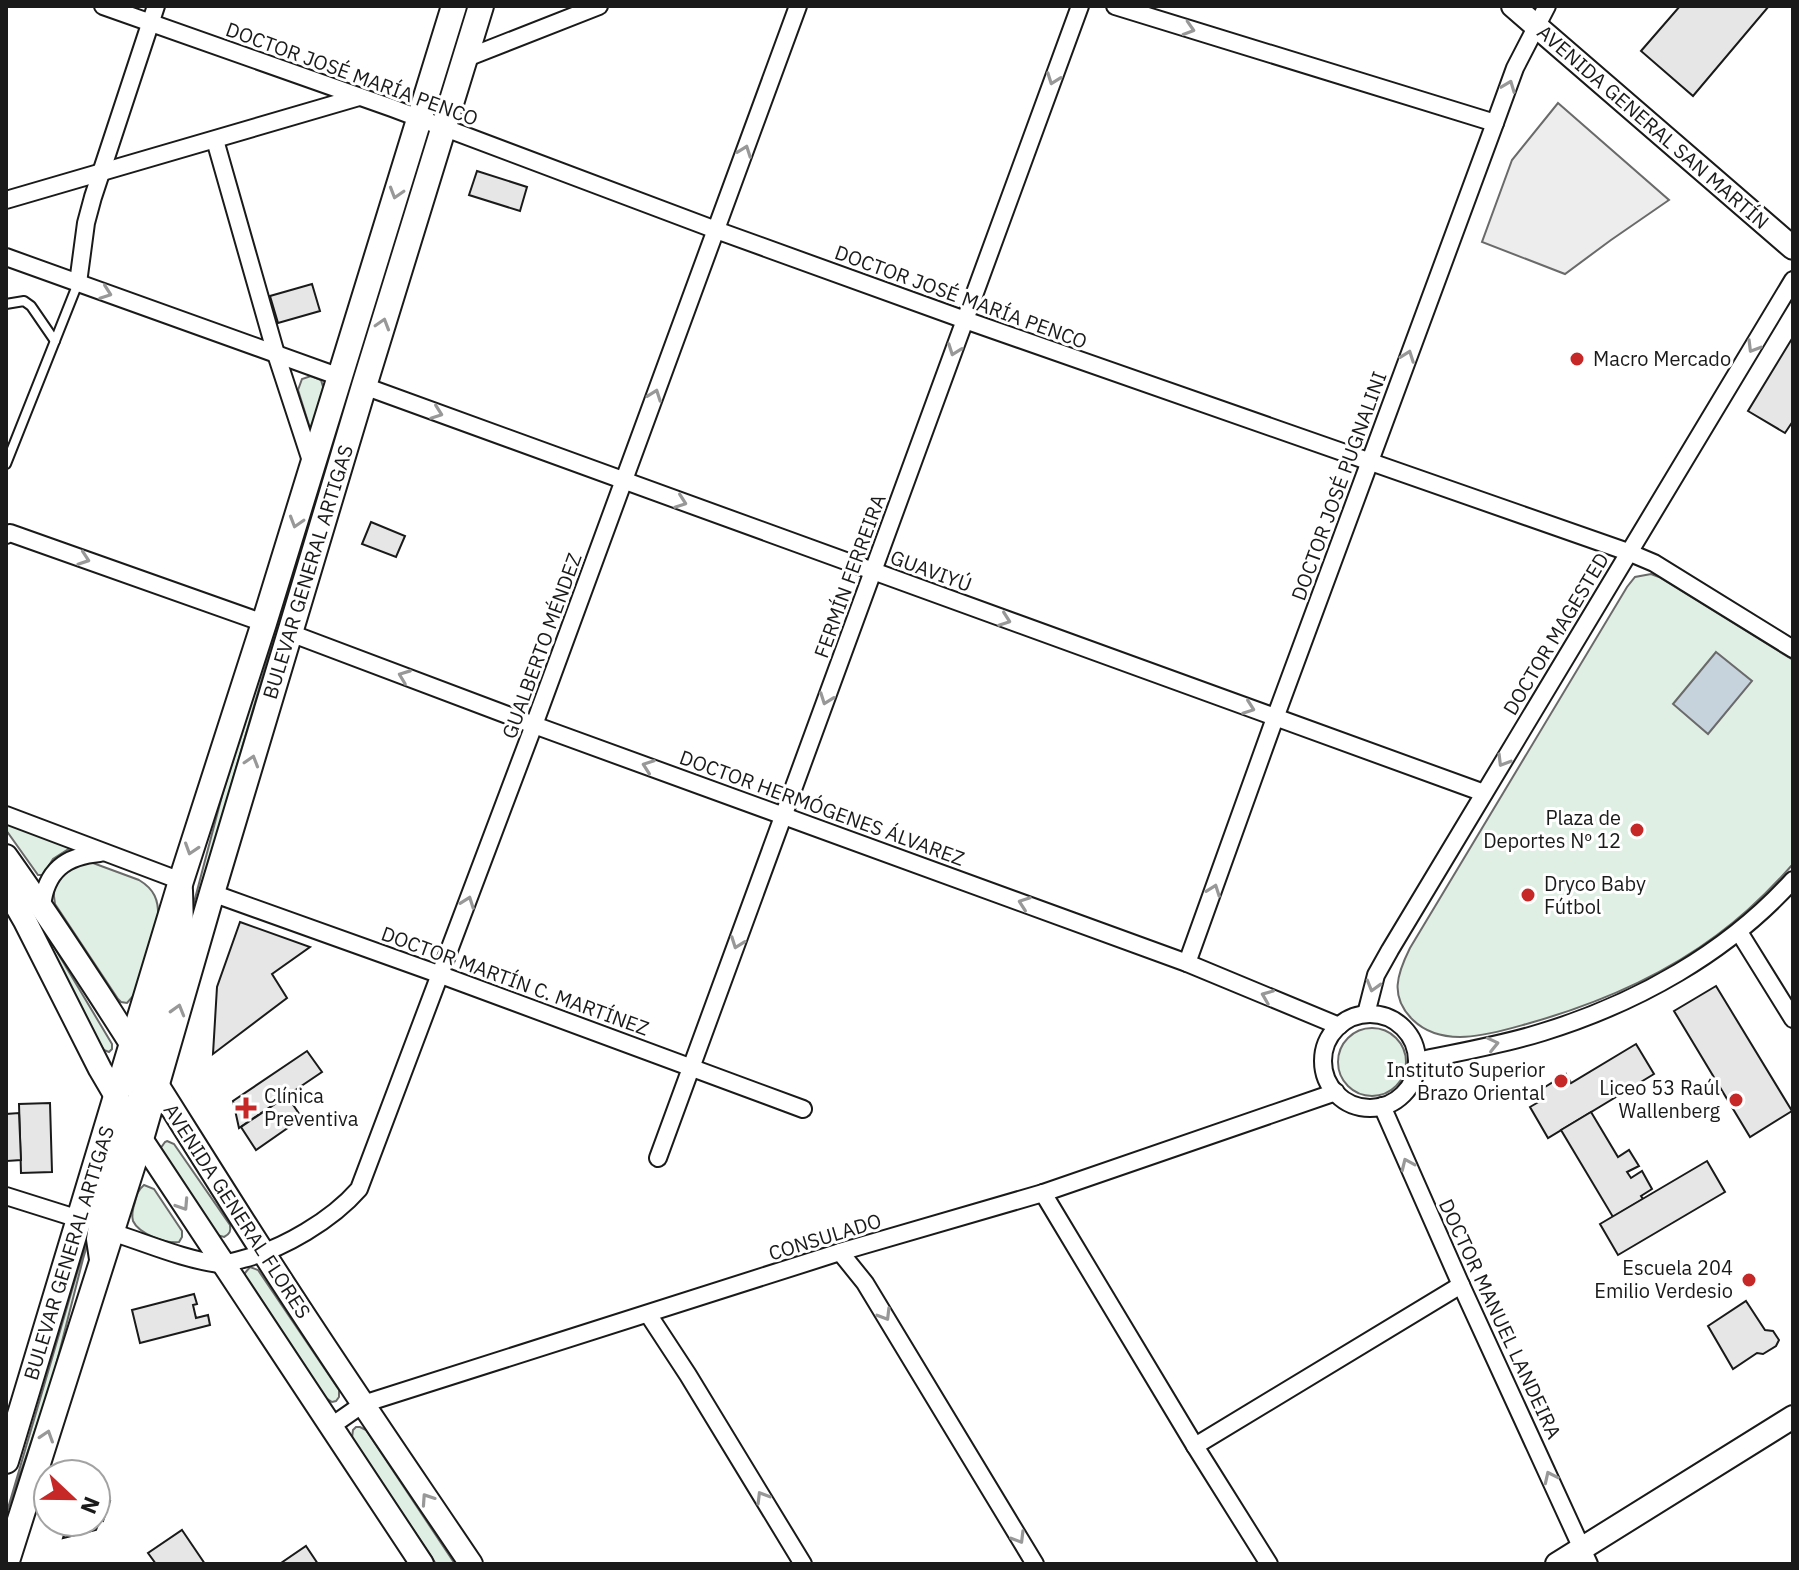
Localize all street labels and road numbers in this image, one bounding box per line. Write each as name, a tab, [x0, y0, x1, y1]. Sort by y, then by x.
street label: DOCTOR JOSÉ MARÍA PENCO	[222, 15, 482, 132]
street label: AVENIDA GENERAL SAN MARTÍN	[1532, 19, 1775, 235]
street label: DOCTOR JOSÉ MARÍA PENCO	[831, 238, 1091, 355]
street label: DOCTOR JOSÉ PUGNALINI	[1284, 368, 1393, 604]
street label: BULEVAR GENERAL ARTIGAS	[256, 442, 359, 702]
street label: FERMÍN FERREIRA	[807, 490, 892, 661]
street label: GUAVIYÚ	[887, 543, 976, 598]
street label: DOCTOR MAGESTED	[1496, 548, 1615, 720]
street label: GUALBERTO MÉNDEZ	[495, 549, 588, 742]
street label: DOCTOR HERMÓGENES ÁLVAREZ	[676, 743, 968, 872]
street label: DOCTOR MARTÍN C. MARTÍNEZ	[378, 919, 653, 1042]
street label: AVENIDA GENERAL FLORES	[158, 1098, 317, 1323]
street label: BULEVAR GENERAL ARTIGAS	[17, 1123, 120, 1383]
street label: DOCTOR MANUEL LANDEIRA	[1433, 1194, 1568, 1443]
street label: CONSULADO	[765, 1207, 884, 1266]

